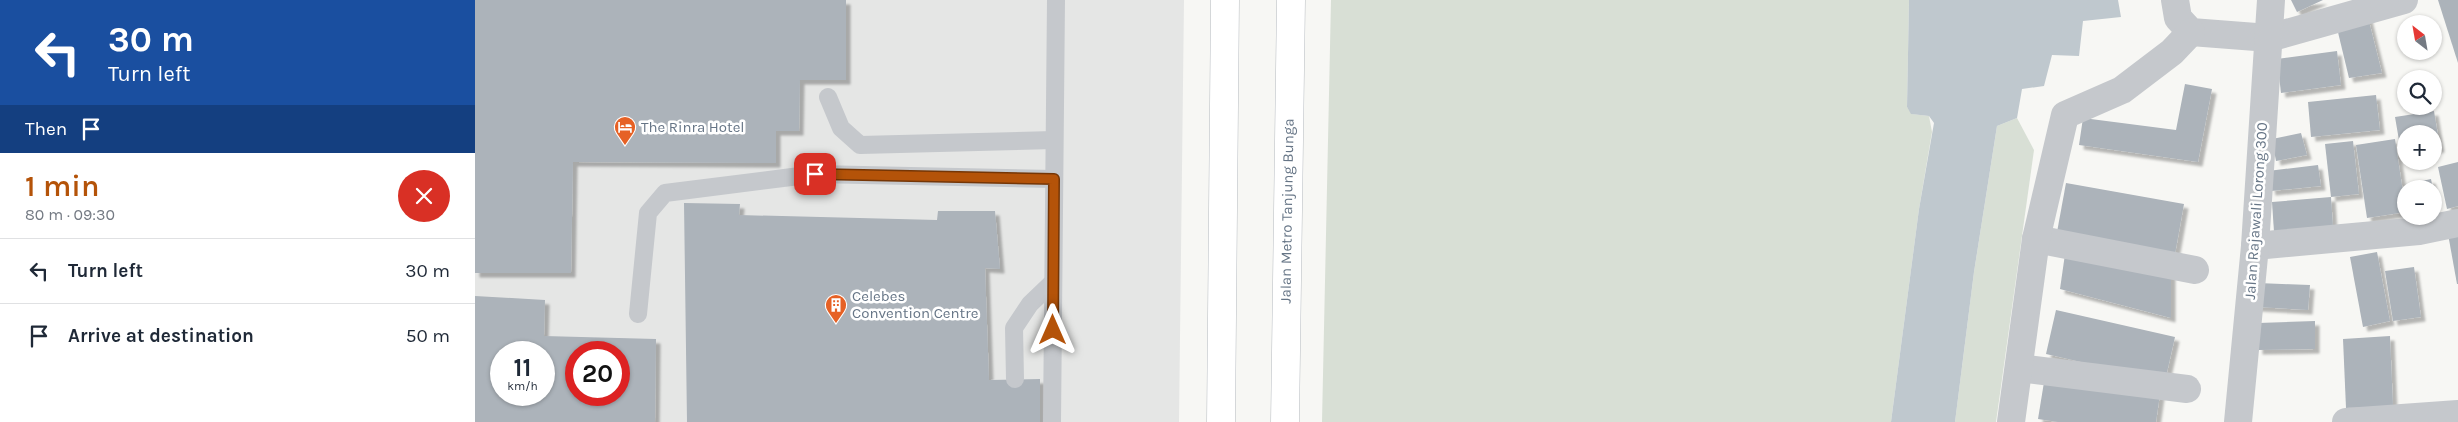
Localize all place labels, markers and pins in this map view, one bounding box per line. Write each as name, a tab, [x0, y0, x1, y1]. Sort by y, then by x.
hotel icon: The Rinra Hotel	[613, 115, 637, 146]
place label: The Rinra Hotel	[641, 118, 745, 136]
pin	[794, 153, 836, 195]
place label: Celebes Convention Centre	[852, 287, 978, 322]
building icon: Celebes Convention Centre	[824, 293, 848, 324]

